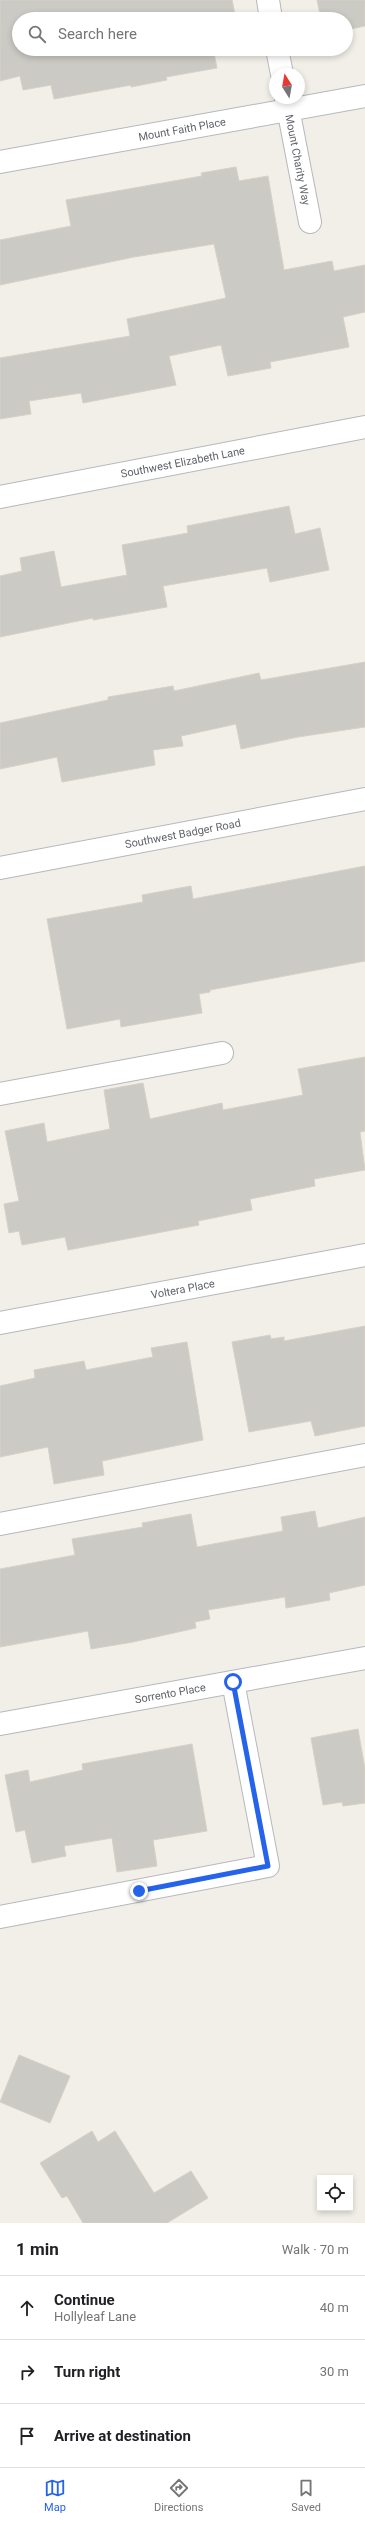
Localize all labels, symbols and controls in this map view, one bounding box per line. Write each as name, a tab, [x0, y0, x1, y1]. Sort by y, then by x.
search box	[12, 12, 353, 56]
icon: search	[26, 23, 48, 45]
text: Search here	[58, 25, 137, 43]
north arrow	[269, 68, 305, 104]
street label: Mount Charity Way	[282, 113, 313, 207]
street label: Mount Faith Place	[137, 115, 227, 144]
street label: Southwest Elizabeth Lane	[120, 444, 246, 481]
street label: Southwest Badger Road	[124, 817, 242, 851]
street label: Voltera Place	[150, 1277, 216, 1302]
route start	[224, 1673, 242, 1691]
street label: Sorrento Place	[134, 1681, 207, 1706]
route end	[130, 1882, 148, 1900]
map controls	[317, 2175, 353, 2211]
button: locate	[317, 2175, 353, 2211]
text: 1 min	[16, 2239, 59, 2259]
text: Walk · 70 m	[282, 2242, 349, 2257]
text: Continue	[54, 2291, 115, 2309]
icon: ahead	[16, 2297, 38, 2319]
text: 40 m	[320, 2300, 349, 2315]
text: Hollyleaf Lane	[54, 2309, 136, 2324]
icon: right	[16, 2361, 38, 2383]
text: Turn right	[54, 2363, 120, 2381]
text: 30 m	[320, 2364, 349, 2379]
icon: arrive	[16, 2425, 38, 2447]
text: Arrive at destination	[54, 2427, 191, 2445]
tab: Map	[44, 2477, 66, 2514]
tab: Directions	[154, 2477, 203, 2514]
tab: Saved	[291, 2477, 321, 2514]

